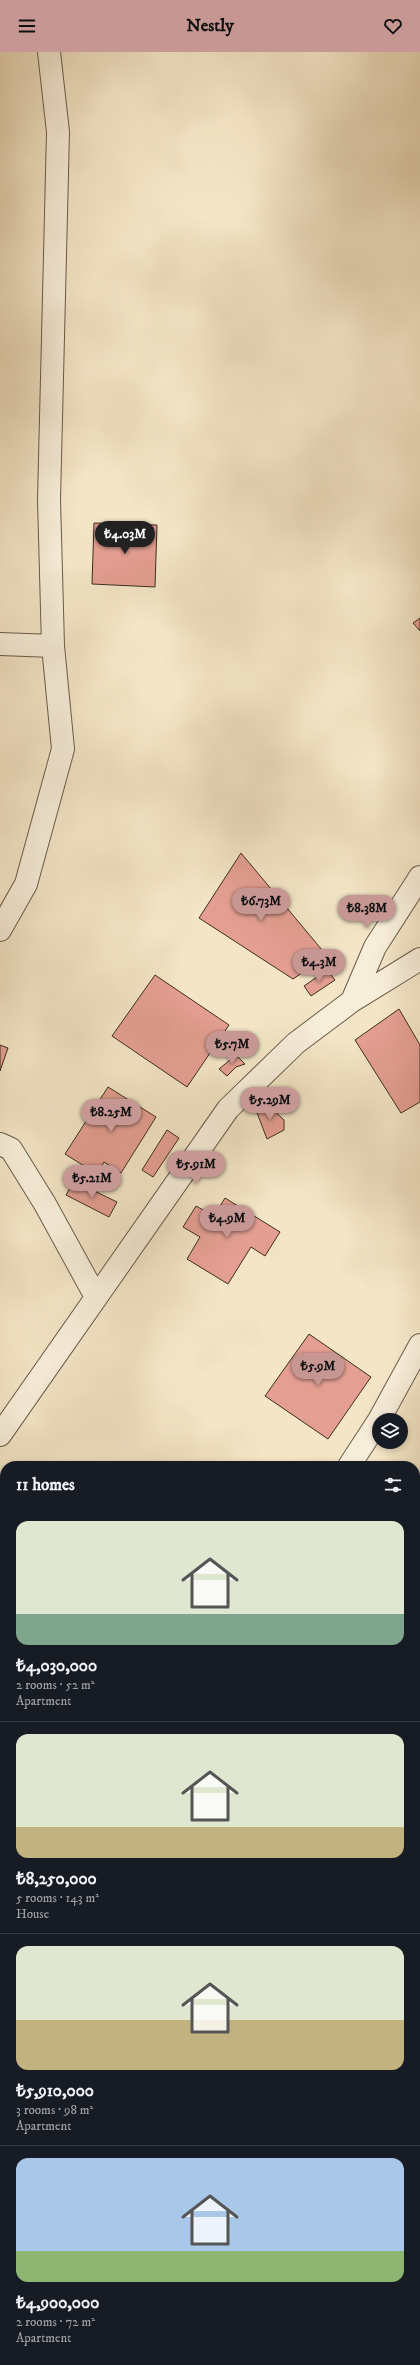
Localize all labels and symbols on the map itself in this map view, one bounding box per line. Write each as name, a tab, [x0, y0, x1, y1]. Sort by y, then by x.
pin: ₺4.03M	[92, 521, 158, 555]
pin: ₺6.73M	[228, 888, 294, 922]
pin: ₺8.38M	[334, 895, 400, 929]
pin: ₺4.3M	[291, 949, 347, 983]
pin: ₺5.7M	[204, 1031, 260, 1065]
pin: ₺5.29M	[237, 1087, 303, 1121]
pin: ₺8.25M	[78, 1099, 144, 1133]
pin: ₺5.91M	[163, 1151, 229, 1185]
pin: ₺5.21M	[59, 1165, 125, 1199]
pin: ₺4.9M	[199, 1205, 255, 1239]
pin: ₺5.9M	[290, 1353, 346, 1387]

